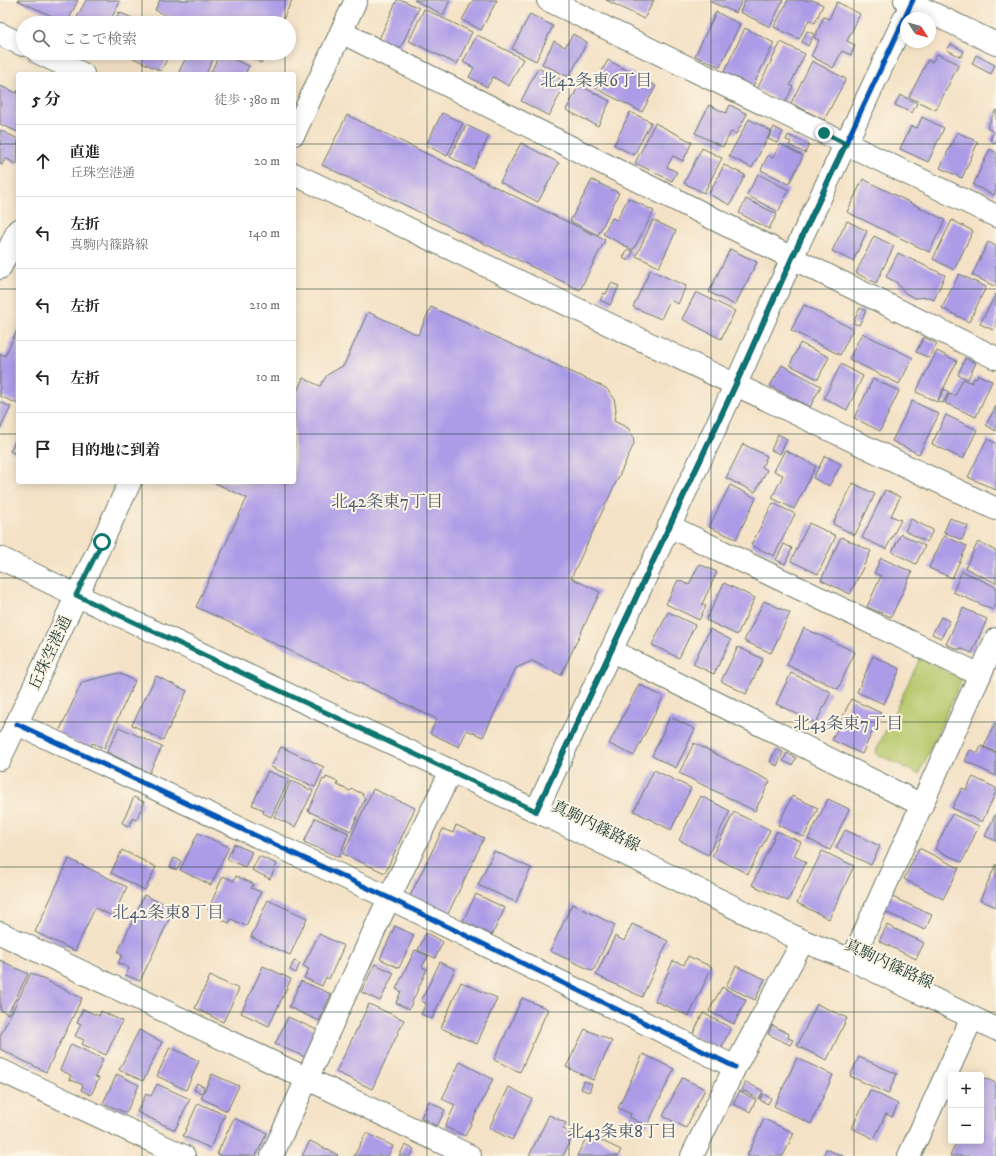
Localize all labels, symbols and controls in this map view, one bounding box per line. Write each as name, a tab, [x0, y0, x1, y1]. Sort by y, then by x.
north arrow	[900, 12, 936, 48]
search box	[16, 16, 296, 60]
icon: search	[30, 27, 52, 49]
text: ここで検索	[62, 30, 137, 49]
district label: 北42条東6丁目	[540, 70, 652, 92]
text: 5 分	[32, 89, 61, 111]
text: 徒歩 · 380 m	[214, 92, 280, 108]
route end	[815, 124, 833, 142]
text: 直進	[70, 143, 100, 162]
icon: ahead	[32, 150, 54, 172]
text: 20 m	[254, 153, 280, 169]
text: 丘珠空港通	[70, 165, 135, 181]
text: 左折	[70, 215, 100, 234]
icon: left	[32, 222, 54, 244]
text: 140 m	[248, 225, 280, 241]
text: 真駒内篠路線	[70, 237, 148, 253]
icon: left	[32, 294, 54, 316]
text: 左折	[70, 297, 100, 316]
text: 210 m	[249, 297, 280, 313]
icon: left	[32, 366, 54, 388]
text: 左折	[70, 369, 100, 388]
text: 10 m	[256, 369, 280, 385]
icon: arrive	[32, 438, 54, 460]
text: 目的地に到着	[70, 441, 160, 460]
district label: 北42条東7丁目	[331, 491, 443, 513]
route start	[93, 533, 111, 551]
street label: 丘珠空港通	[24, 613, 76, 693]
district label: 北43条東7丁目	[793, 713, 903, 735]
street label: 真駒内篠路線	[548, 796, 644, 856]
district label: 北42条東8丁目	[112, 902, 224, 924]
street label: 真駒内篠路線	[841, 935, 937, 993]
map controls	[948, 1072, 984, 1144]
button: +	[948, 1072, 984, 1108]
button: −	[948, 1108, 984, 1144]
district label: 北43条東8丁目	[567, 1121, 677, 1143]

